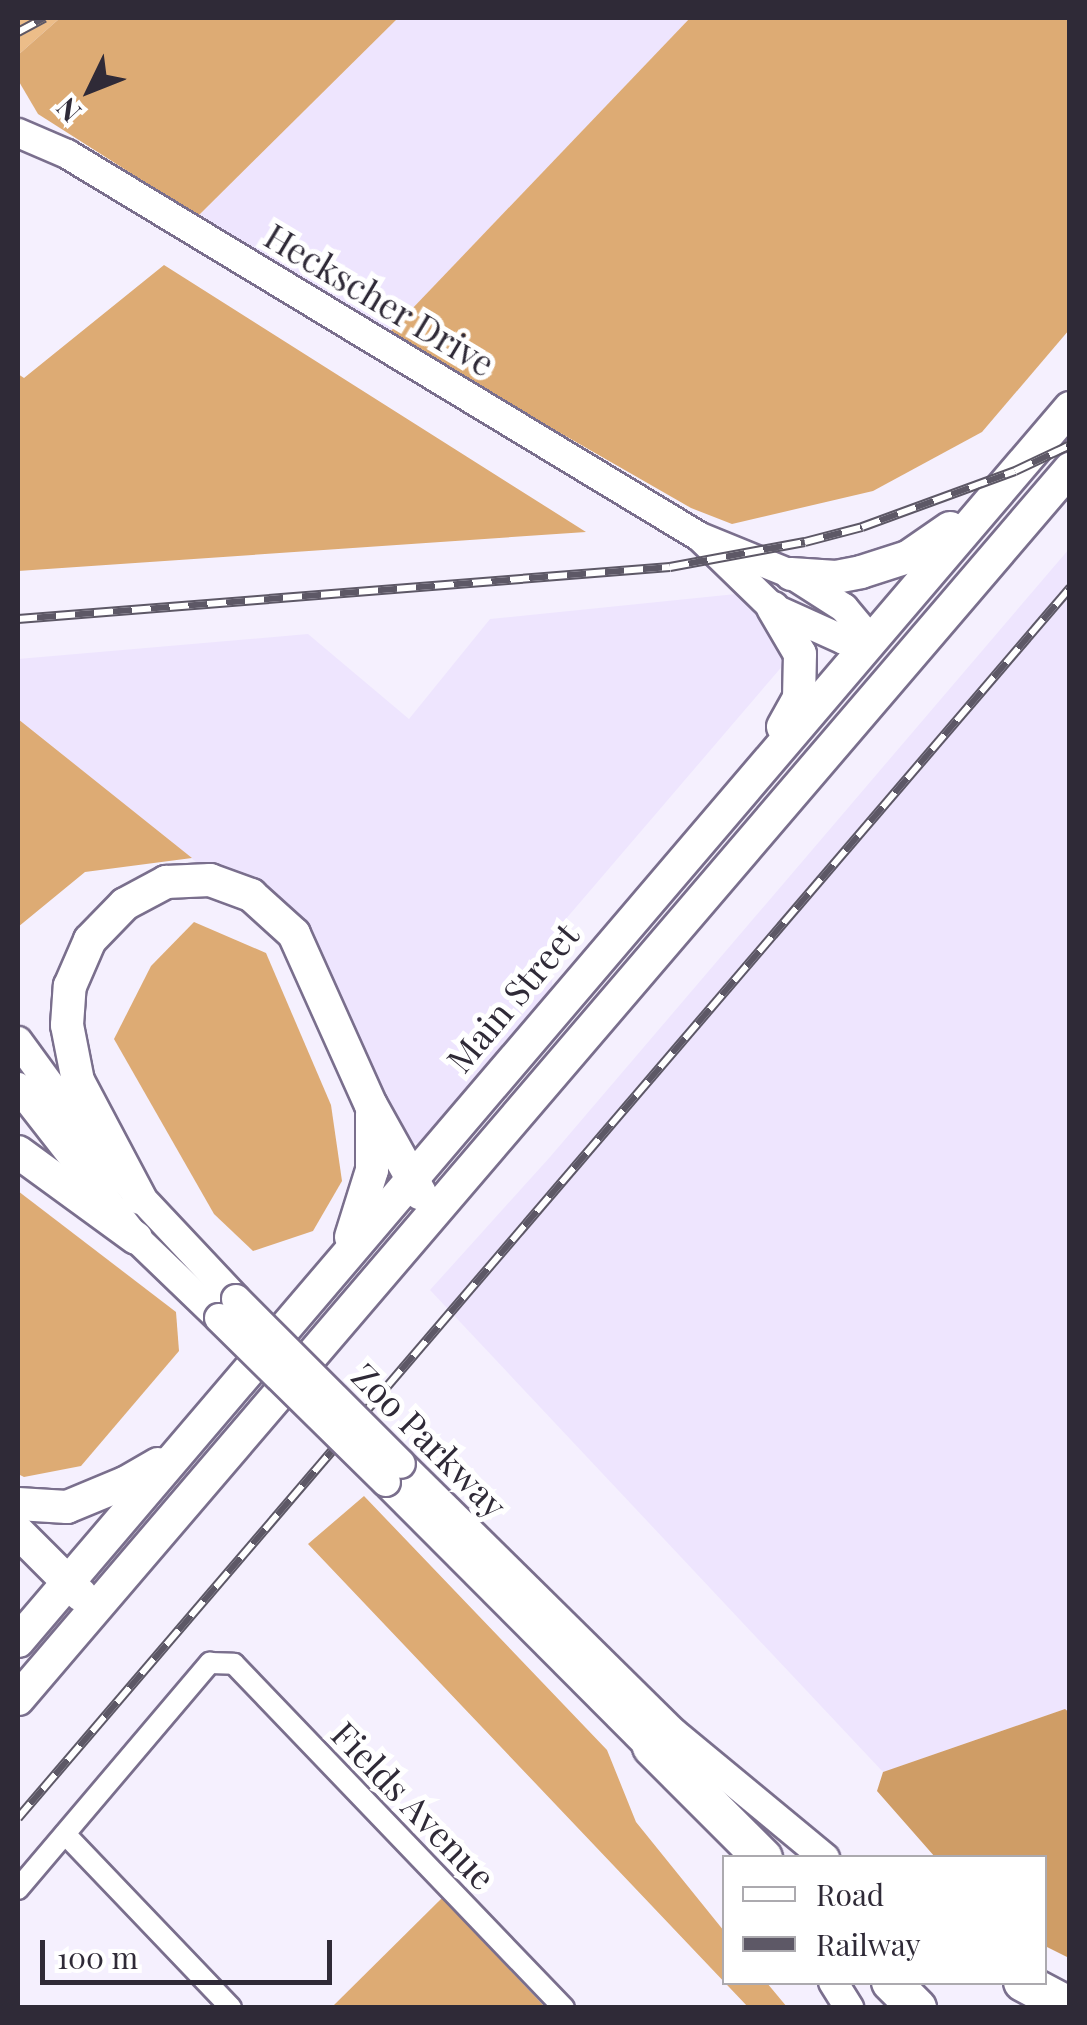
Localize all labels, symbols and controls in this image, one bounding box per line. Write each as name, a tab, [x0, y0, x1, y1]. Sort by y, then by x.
north arrow	[40, 40, 140, 140]
text: N	[47, 91, 88, 131]
street label: Heckscher Drive	[257, 214, 503, 384]
street label: Main Street	[438, 914, 586, 1080]
street label: Zoo Parkway	[344, 1354, 516, 1526]
street label: Fields Avenue	[323, 1712, 505, 1898]
legend	[722, 1855, 1047, 1985]
text: Road	[816, 1874, 884, 1914]
scale bar	[45, 1920, 338, 1982]
text: Railway	[816, 1924, 921, 1964]
text: 100 m	[57, 1937, 138, 1977]

